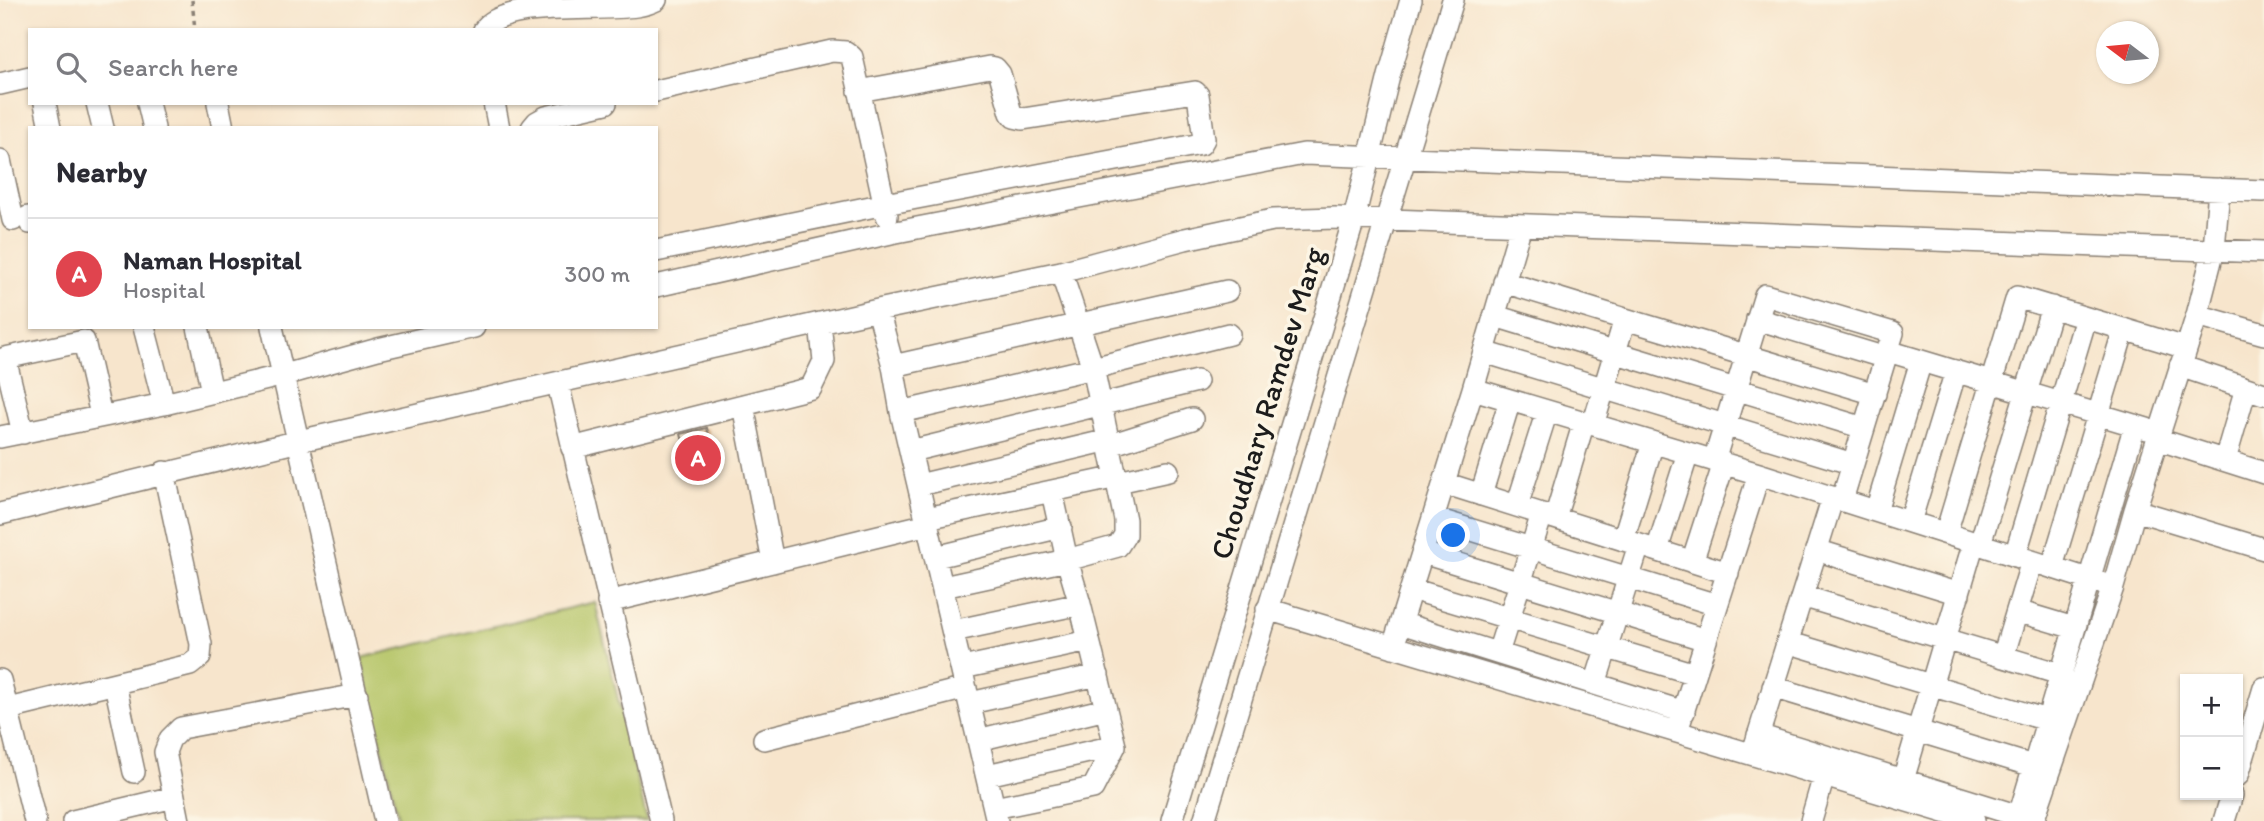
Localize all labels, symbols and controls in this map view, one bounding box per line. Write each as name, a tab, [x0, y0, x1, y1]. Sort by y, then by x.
north arrow	[2096, 21, 2159, 84]
search box	[28, 28, 658, 105]
icon: search	[52, 48, 90, 86]
text: Search here	[108, 51, 238, 83]
text: Nearby	[56, 153, 147, 190]
street label: Choudhary Ramdev Marg	[1202, 242, 1332, 564]
text: Naman Hospital	[123, 244, 302, 276]
text: A	[72, 260, 86, 288]
text: 300 m	[565, 260, 630, 288]
text: Hospital	[123, 276, 205, 304]
pin: A	[675, 432, 721, 484]
your location	[1436, 518, 1470, 552]
map controls	[2180, 674, 2243, 800]
button: +	[2180, 674, 2243, 737]
button: −	[2180, 737, 2243, 800]

